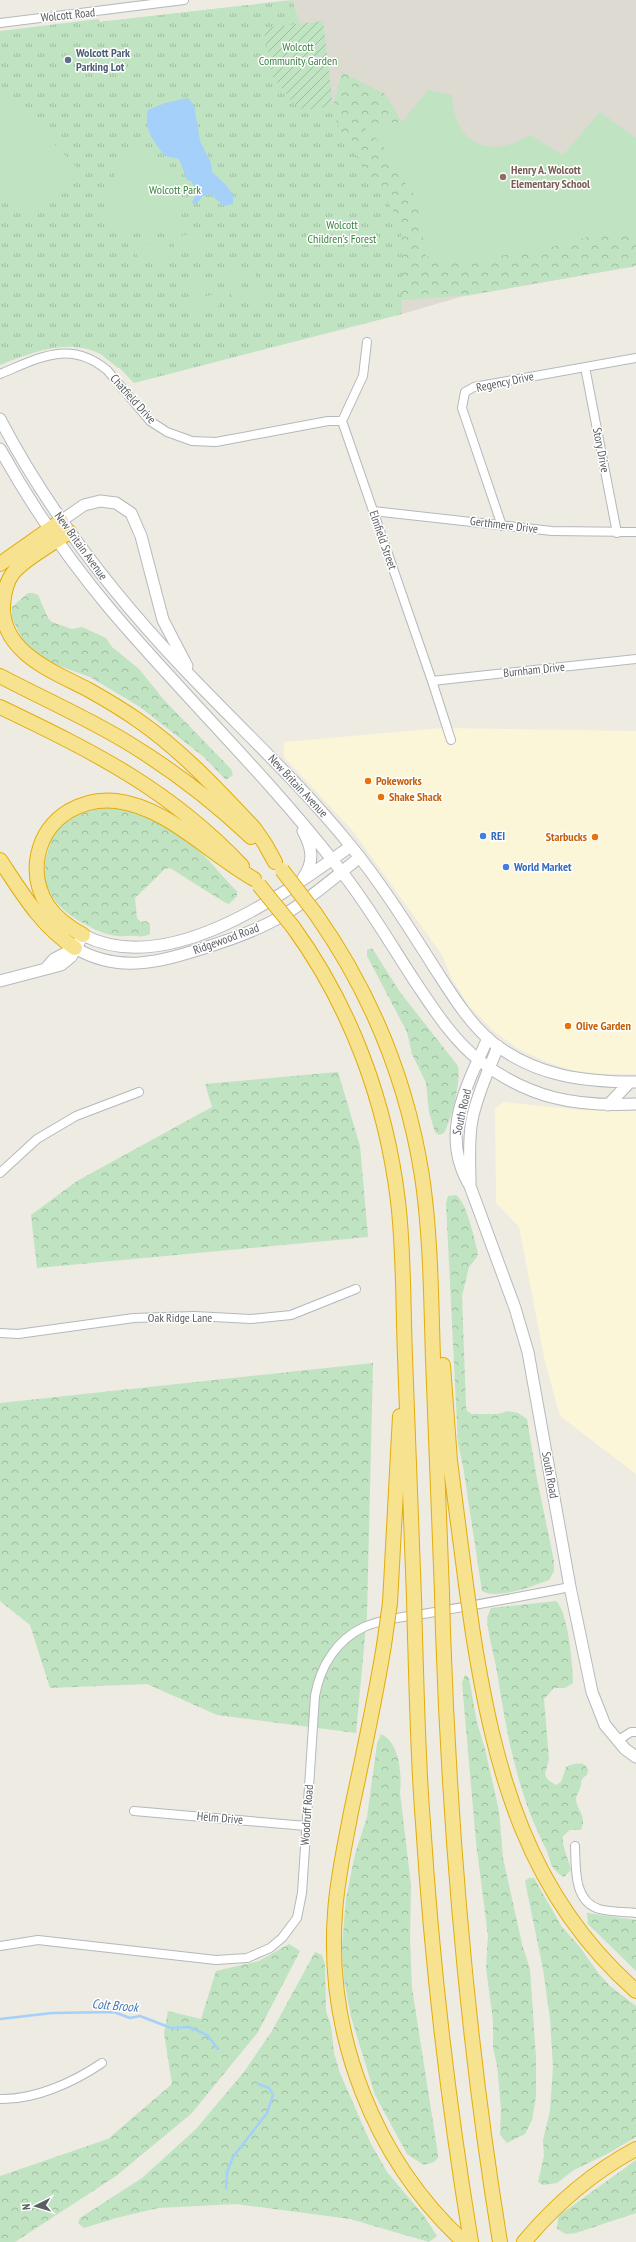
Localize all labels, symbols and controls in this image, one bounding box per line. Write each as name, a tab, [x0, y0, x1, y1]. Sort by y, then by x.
street label: Wolcott Road	[40, 4, 96, 25]
park label: Wolcott Community Garden	[259, 39, 337, 68]
place label: Wolcott Park Parking Lot	[75, 45, 130, 74]
marker: Wolcott Park Parking Lot	[63, 55, 73, 65]
place label: Henry A. Wolcott Elementary School	[511, 162, 590, 191]
marker: Henry A. Wolcott Elementary School	[498, 172, 508, 182]
park label: Wolcott Park	[149, 182, 201, 197]
park label: Wolcott Children's Forest	[308, 217, 377, 246]
street label: Regency Drive	[475, 368, 535, 395]
street label: Chatfield Drive	[107, 371, 160, 427]
street label: Story Drive	[590, 426, 613, 474]
street label: Elmfield Street	[366, 508, 401, 572]
street label: New Britain Avenue	[52, 509, 111, 583]
street label: Gerthmere Drive	[469, 513, 539, 536]
street label: Burnham Drive	[502, 659, 565, 680]
street label: New Britain Avenue	[265, 751, 331, 820]
place label: Pokeworks	[376, 773, 422, 788]
marker: Pokeworks	[363, 776, 373, 786]
place label: Shake Shack	[389, 789, 442, 804]
marker: Shake Shack	[376, 792, 386, 802]
place label: REI	[491, 828, 505, 843]
place label: Starbucks	[546, 829, 587, 844]
marker: REI	[478, 831, 488, 841]
marker: Starbucks	[590, 832, 600, 842]
place label: World Market	[513, 859, 572, 874]
marker: World Market	[501, 862, 511, 872]
street label: Ridgewood Road	[191, 920, 261, 957]
place label: Olive Garden	[576, 1018, 631, 1033]
marker: Olive Garden	[563, 1021, 573, 1031]
street label: South Road	[449, 1087, 474, 1137]
street label: Oak Ridge Lane	[148, 1310, 212, 1325]
street label: South Road	[539, 1450, 562, 1499]
street label: Woodruff Road	[297, 1784, 316, 1846]
street label: Helm Drive	[196, 1808, 244, 1827]
water label: Colt Brook	[91, 1995, 141, 2016]
north arrow	[16, 2186, 56, 2226]
text: N	[19, 2203, 33, 2210]

